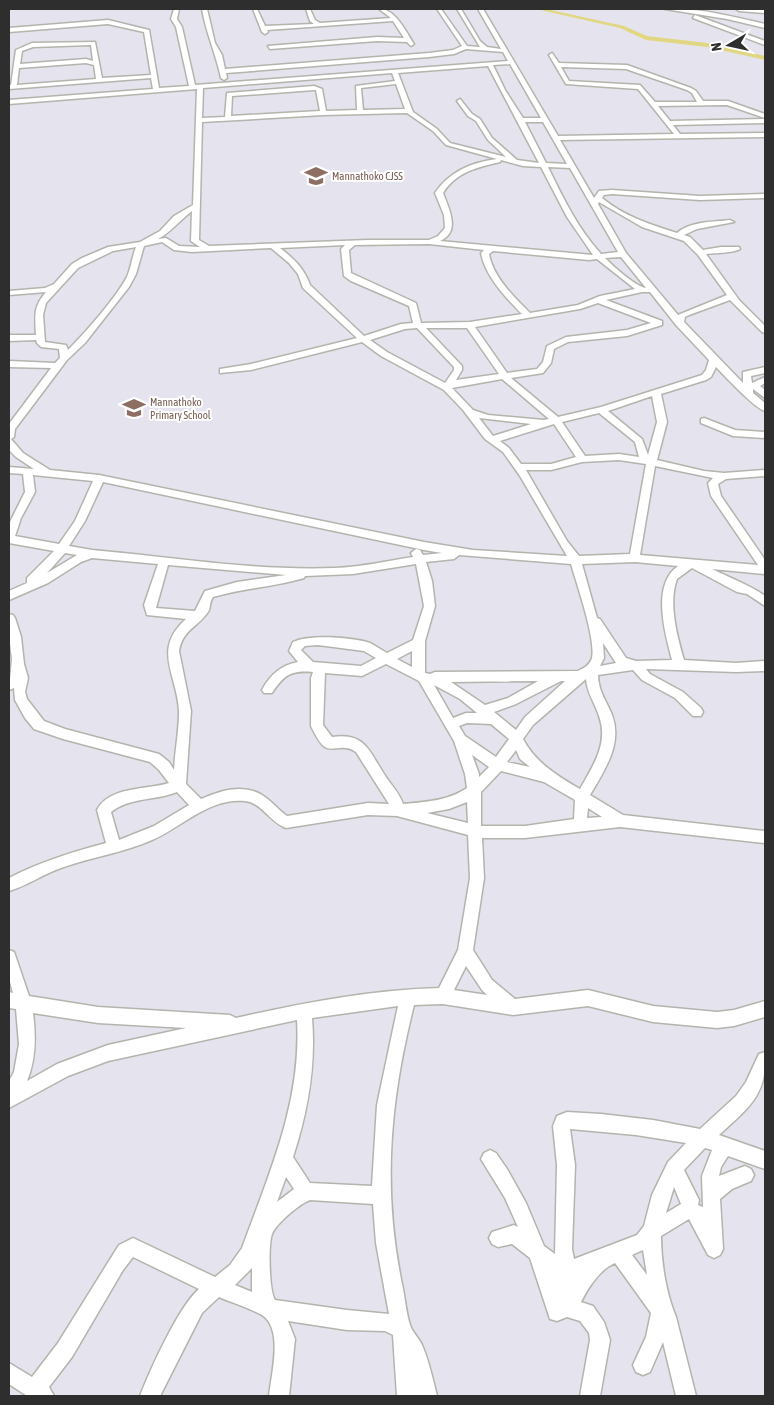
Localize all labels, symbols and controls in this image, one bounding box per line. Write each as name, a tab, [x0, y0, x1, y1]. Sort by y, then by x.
north arrow	[704, 20, 754, 70]
text: N	[708, 42, 725, 52]
school or university icon: Mannathoko CJSS	[303, 163, 329, 189]
place label: Mannathoko CJSS	[332, 170, 403, 182]
school or university icon: Mannathoko Primary School	[121, 395, 147, 421]
place label: Mannathoko Primary School	[150, 396, 211, 421]

